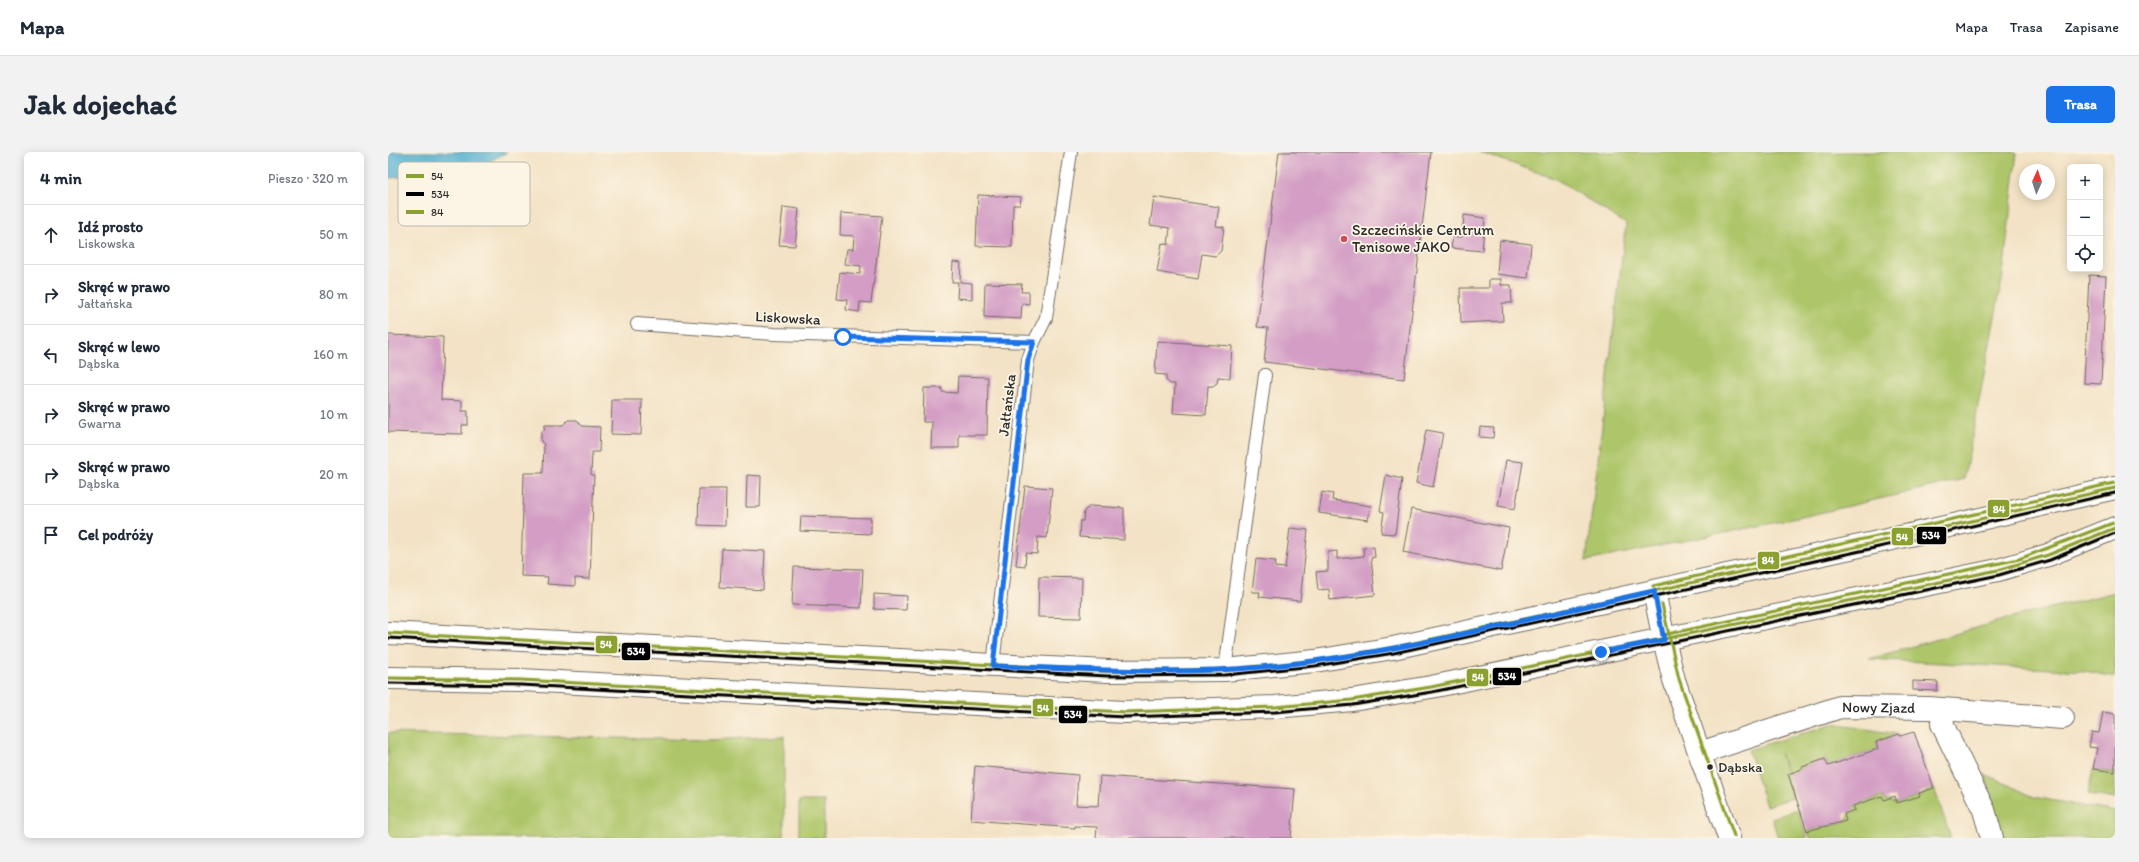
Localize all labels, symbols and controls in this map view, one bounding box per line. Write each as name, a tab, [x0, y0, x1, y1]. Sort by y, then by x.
text: Mapa	[20, 16, 64, 39]
text: Mapa	[1955, 19, 1988, 36]
text: Trasa	[2010, 19, 2043, 36]
text: Zapisane	[2065, 19, 2119, 36]
button: Trasa	[2046, 86, 2115, 123]
text: Jak dojechać	[24, 87, 177, 121]
legend	[398, 162, 530, 226]
north arrow	[2019, 164, 2055, 200]
map controls	[2067, 164, 2103, 272]
button: +	[2067, 164, 2103, 200]
text: 4 min	[40, 168, 82, 188]
text: 54	[431, 170, 444, 183]
text: Pieszo · 320 m	[268, 171, 348, 186]
text: 534	[431, 188, 450, 201]
button: −	[2067, 200, 2103, 236]
text: 84	[431, 206, 444, 219]
text: Idź prosto	[78, 218, 143, 236]
place label: Szczecińskie Centrum Tenisowe JAKO	[1352, 221, 1495, 256]
icon: ahead	[40, 224, 62, 246]
text: 50 m	[319, 227, 348, 242]
marker: Szczecińskie Centrum Tenisowe JAKO	[1339, 234, 1349, 244]
text: Liskowska	[78, 236, 135, 251]
button: locate	[2067, 236, 2103, 272]
text: Skręć w prawo	[78, 278, 170, 296]
icon: right	[40, 284, 62, 306]
text: 80 m	[319, 287, 348, 302]
text: Jałtańska	[78, 296, 132, 311]
street label: Liskowska	[755, 307, 821, 329]
route start	[834, 328, 852, 346]
text: Skręć w lewo	[78, 338, 160, 356]
icon: left	[40, 344, 62, 366]
text: 160 m	[313, 347, 348, 362]
text: Dąbska	[78, 356, 119, 371]
street label: Jałtańska	[994, 373, 1020, 437]
text: Skręć w prawo	[78, 398, 170, 416]
icon: right	[40, 404, 62, 426]
text: 10 m	[320, 407, 348, 422]
text: Gwarna	[78, 416, 121, 431]
text: Skręć w prawo	[78, 458, 170, 476]
icon: right	[40, 464, 62, 486]
text: 20 m	[319, 467, 348, 482]
text: Dąbska	[78, 476, 119, 491]
line badge: 84	[1987, 499, 2010, 518]
text: 84	[1993, 503, 2006, 516]
icon: arrive	[40, 524, 62, 546]
text: Cel podróży	[78, 526, 153, 544]
line badge: 534	[1916, 526, 1947, 545]
line badge: 54	[1891, 527, 1914, 546]
text: 534	[1922, 529, 1941, 542]
text: 54	[1896, 531, 1909, 544]
line badge: 84	[1757, 551, 1780, 570]
text: 84	[1762, 554, 1775, 567]
line badge: 54	[595, 635, 618, 654]
text: 54	[600, 638, 613, 651]
line badge: 534	[621, 642, 651, 661]
route end	[1592, 643, 1610, 661]
text: 534	[627, 645, 646, 658]
line badge: 534	[1492, 667, 1522, 686]
line badge: 54	[1466, 668, 1489, 687]
text: 534	[1498, 670, 1517, 683]
text: 54	[1472, 671, 1485, 684]
line badge: 54	[1032, 698, 1054, 717]
street label: Nowy Zjazd	[1842, 698, 1915, 717]
text: 54	[1037, 702, 1050, 715]
line badge: 534	[1058, 705, 1088, 724]
text: 534	[1064, 708, 1083, 721]
place label: Dąbska	[1718, 759, 1763, 776]
marker: Dąbska	[1705, 762, 1715, 772]

